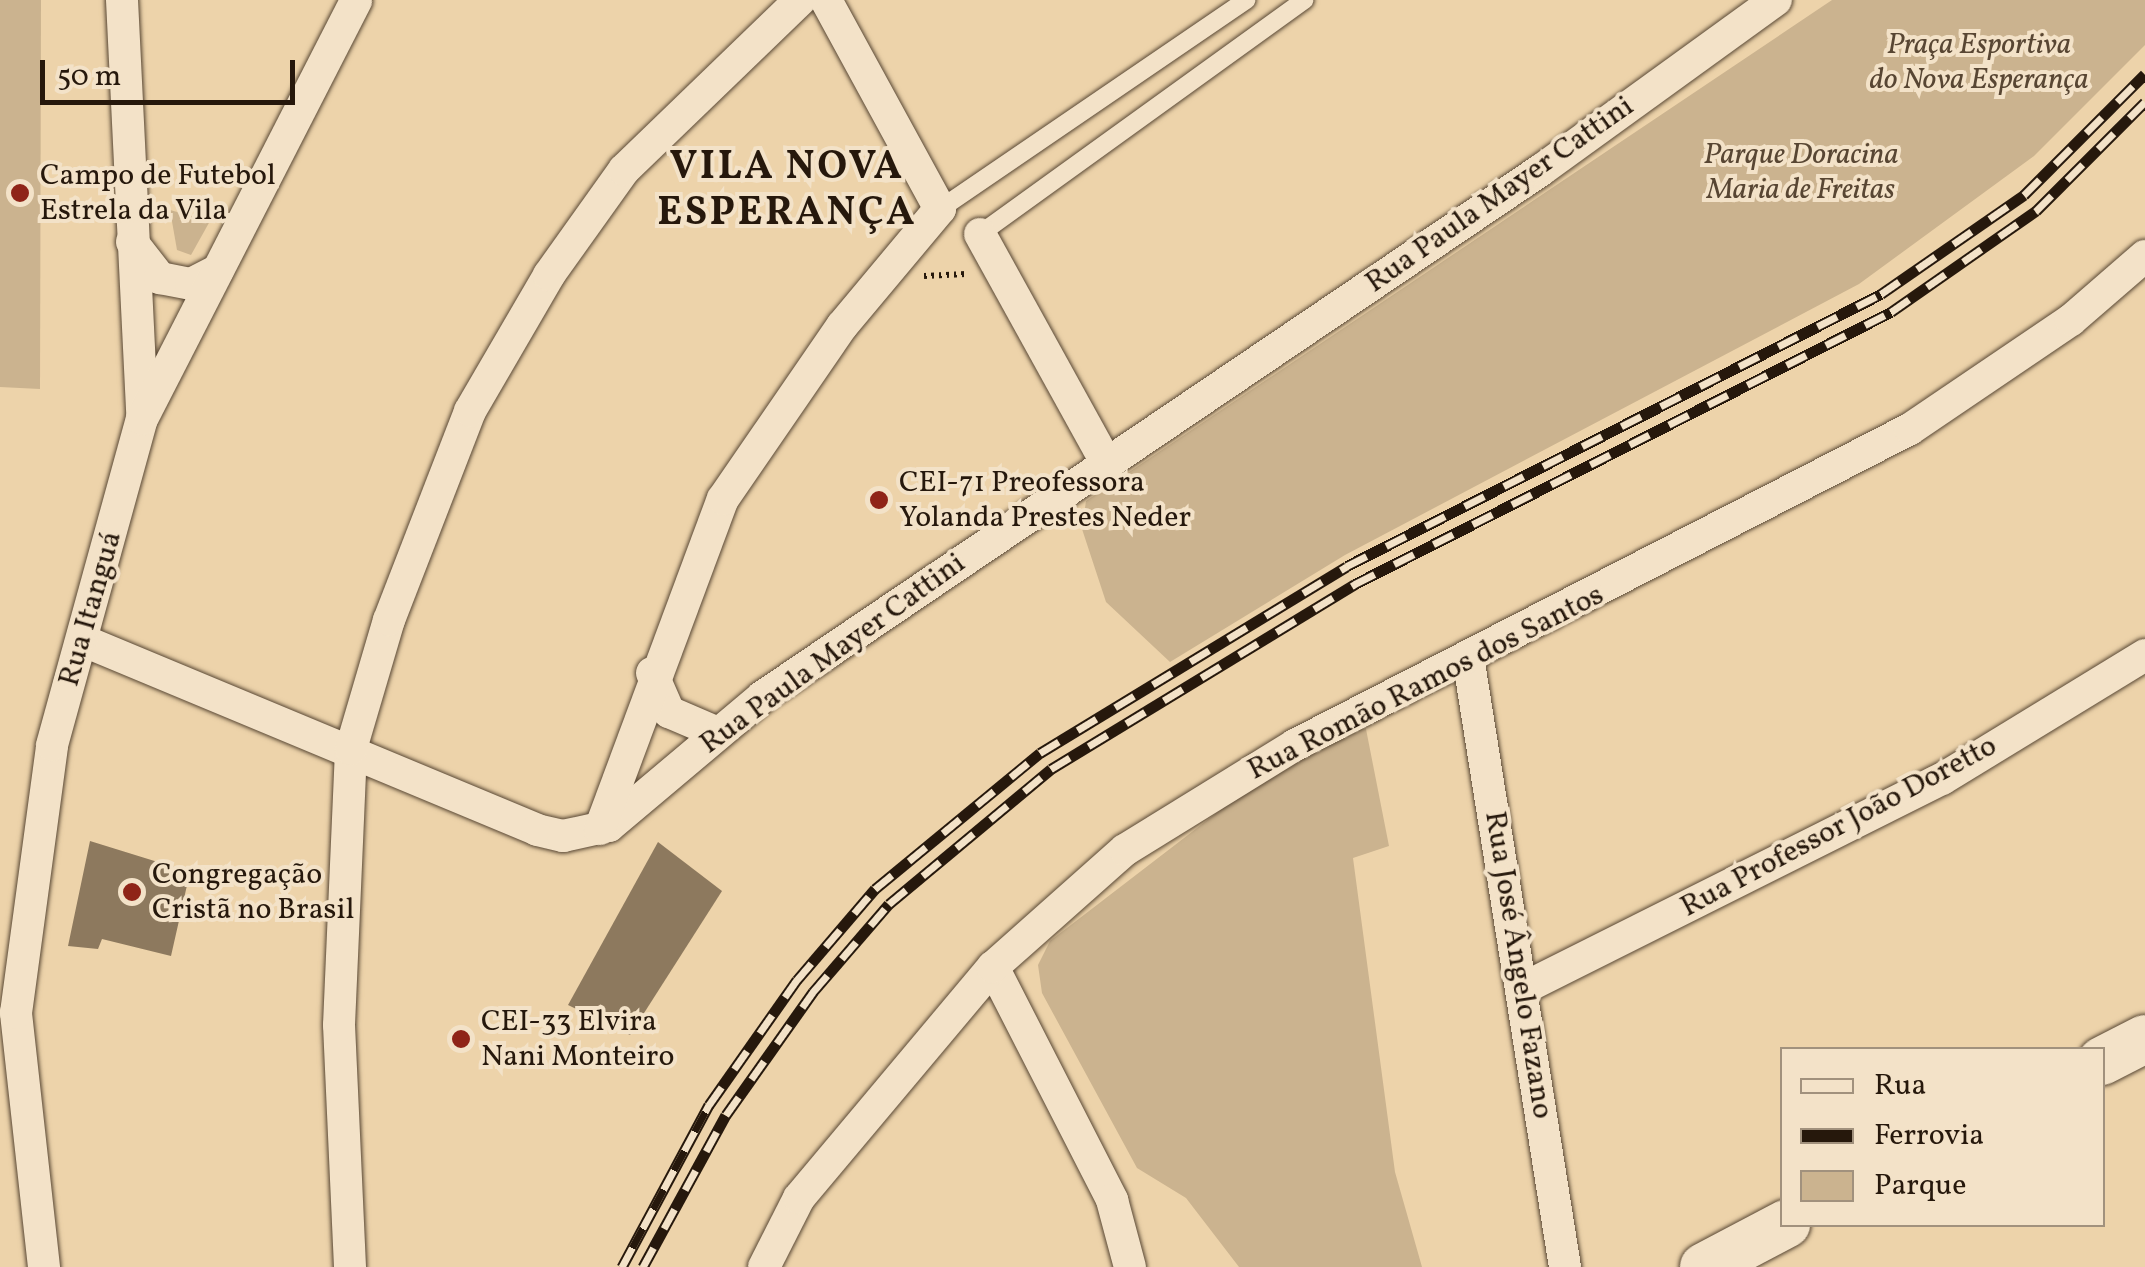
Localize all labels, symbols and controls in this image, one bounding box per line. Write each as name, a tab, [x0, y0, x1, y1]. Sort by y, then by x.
park label: Praça Esportiva do Nova Esperança	[1869, 27, 2089, 98]
scale bar	[45, 40, 300, 102]
text: 50 m	[57, 56, 121, 98]
street label: Rua Paula Mayer Cattini	[1359, 89, 1641, 301]
park label: Parque Doracina Maria de Freitas	[1703, 137, 1899, 208]
district label: VILA NOVA ESPERANÇA	[657, 144, 917, 238]
place label: Campo de Futebol Estrela da Vila	[40, 158, 276, 228]
marker: Campo de Futebol Estrela da Vila	[9, 182, 31, 204]
place label: CEI-71 Preofessora Yolanda Prestes Neder	[899, 465, 1191, 536]
marker: CEI-71 Preofessora Yolanda Prestes Neder	[868, 489, 890, 511]
street label: Rua Itanguá	[52, 527, 130, 691]
street label: Rua Paula Mayer Cattini	[693, 546, 973, 762]
street label: Rua Romão Ramos dos Santos	[1242, 577, 1610, 789]
street label: Rua Professor João Doretto	[1675, 728, 2003, 926]
street label: Rua José Ângelo Fazano	[1476, 809, 1560, 1121]
place label: Congregação Cristã no Brasil	[152, 857, 354, 928]
marker: Congregação Cristã no Brasil	[121, 881, 143, 903]
place label: CEI-33 Elvira Nani Monteiro	[481, 1004, 674, 1074]
marker: CEI-33 Elvira Nani Monteiro	[450, 1028, 472, 1050]
legend	[1780, 1047, 2105, 1227]
text: Rua	[1874, 1065, 1926, 1107]
text: Ferrovia	[1874, 1115, 1984, 1157]
text: Parque	[1874, 1165, 1966, 1207]

